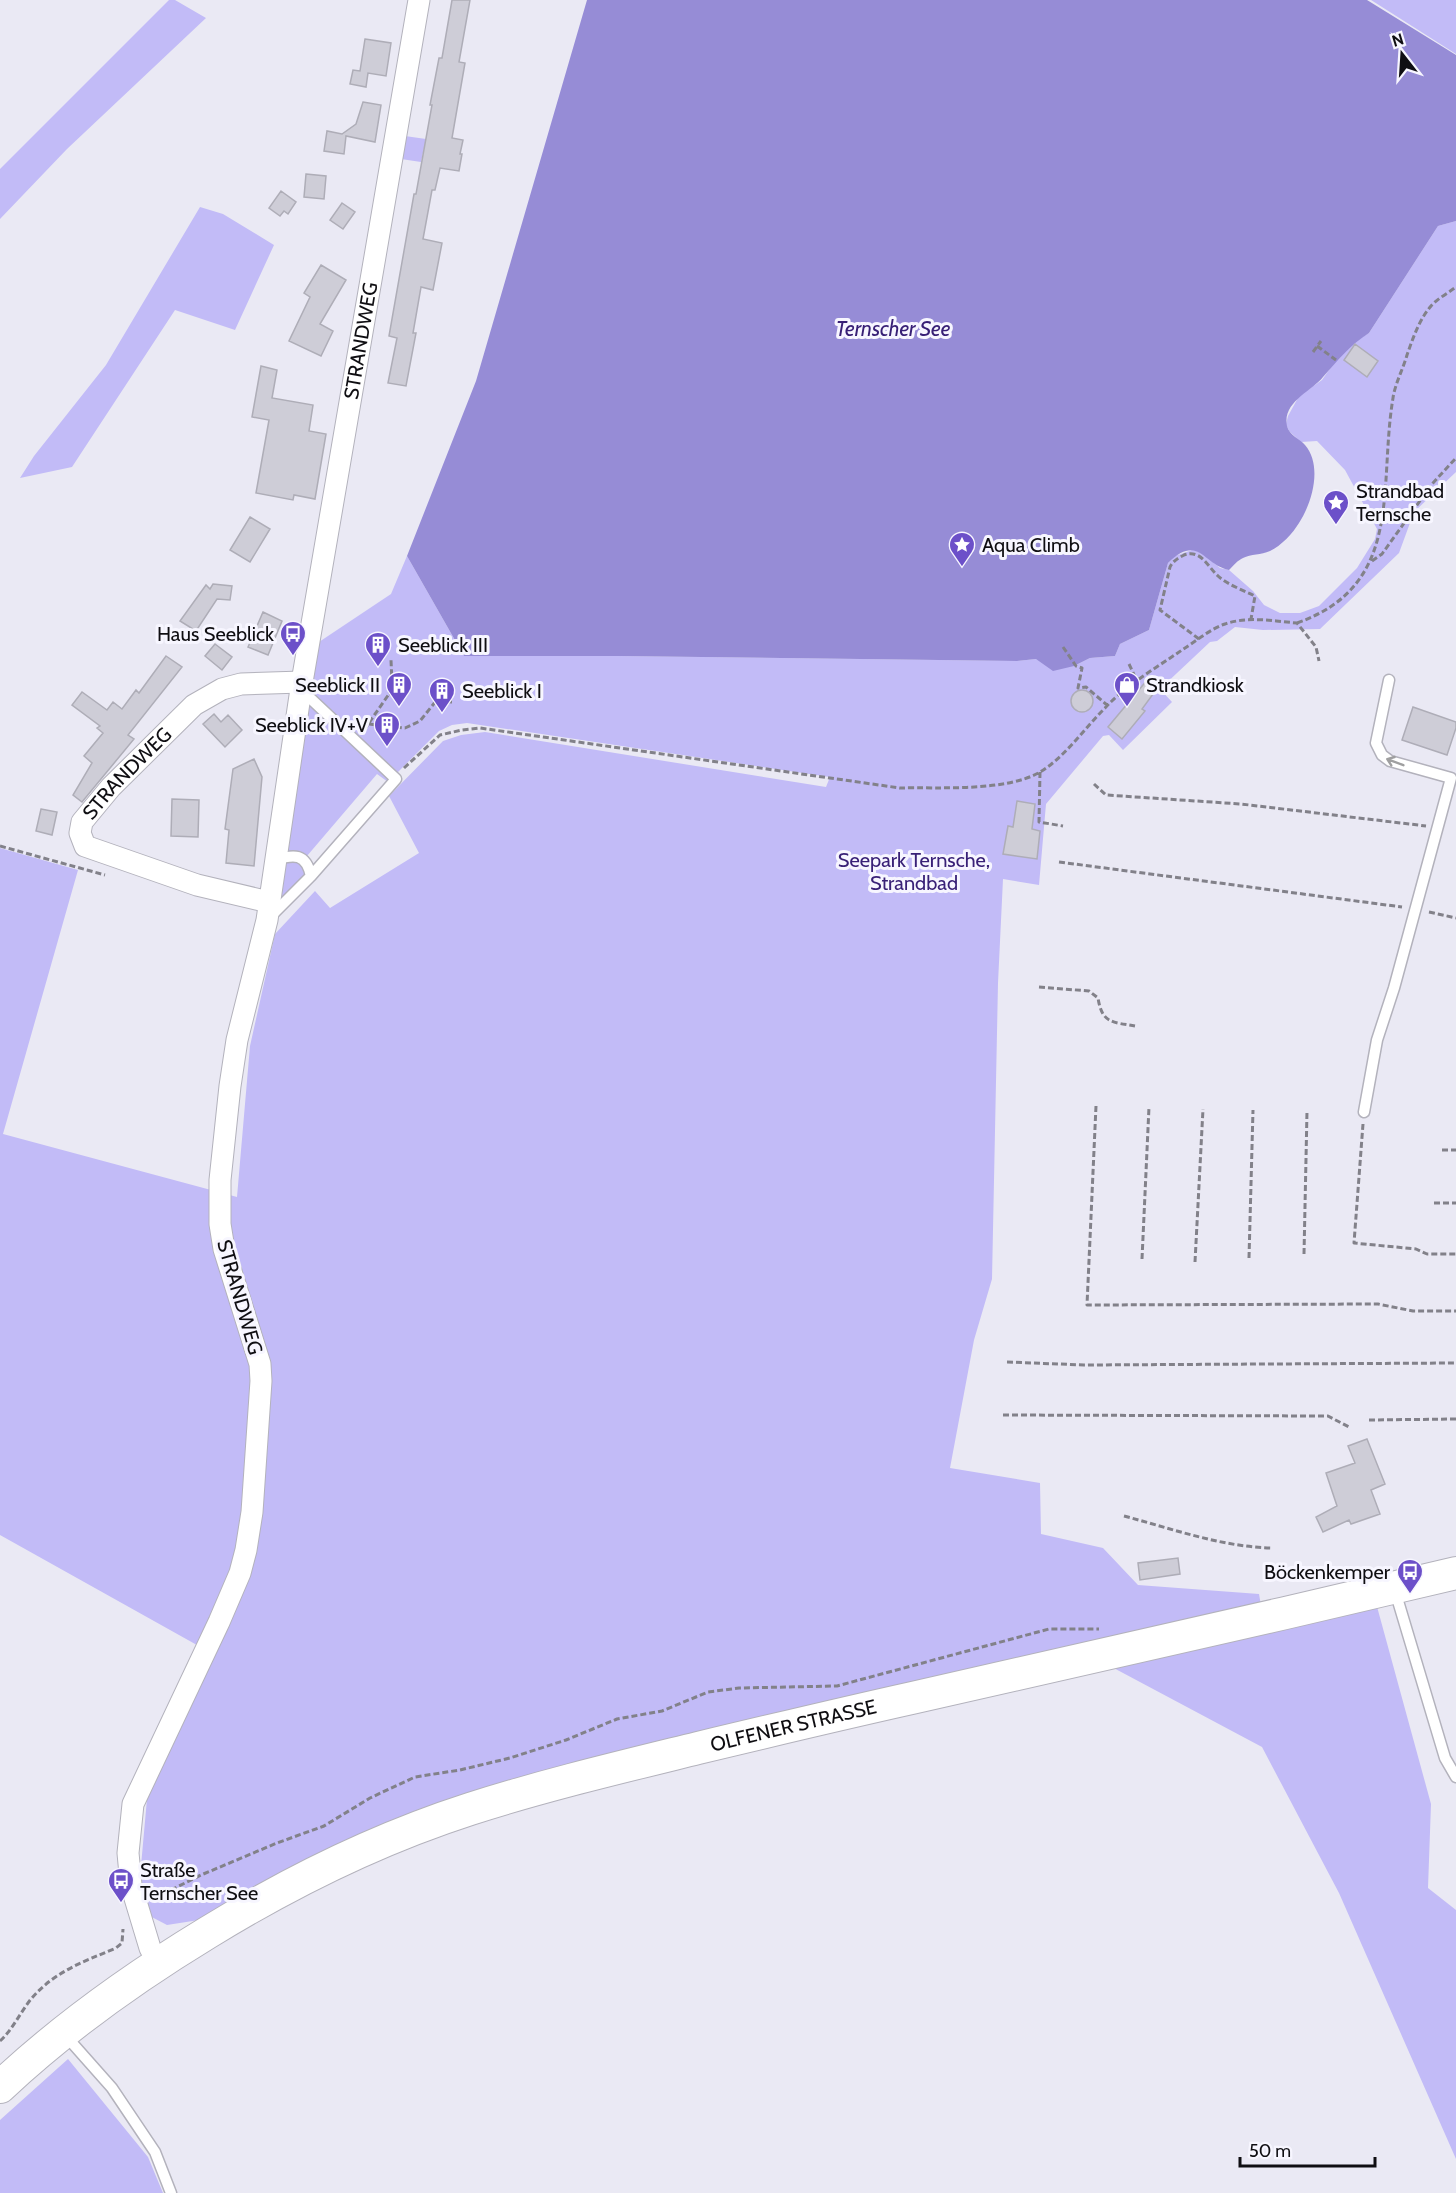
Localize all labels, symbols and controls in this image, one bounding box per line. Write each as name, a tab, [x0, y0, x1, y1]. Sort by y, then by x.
north arrow	[1372, 24, 1432, 84]
text: N	[1390, 29, 1406, 51]
street label: STRANDWEG	[339, 280, 382, 401]
water label: Ternscher See	[836, 316, 951, 341]
place label: Strandbad Ternsche	[1356, 479, 1444, 526]
place icon: Strandbad Ternsche	[1321, 488, 1351, 526]
place icon: Aqua Climb	[947, 530, 977, 568]
place label: Aqua Climb	[982, 533, 1080, 557]
bus stop icon: Haus Seeblick	[278, 619, 308, 657]
place label: Haus Seeblick	[157, 622, 274, 646]
building icon: Seeblick III	[363, 630, 393, 668]
place label: Seeblick III	[398, 633, 488, 657]
building icon: Seeblick II	[384, 670, 414, 708]
shop icon: Strandkiosk	[1112, 670, 1142, 708]
place label: Seeblick II	[295, 673, 380, 697]
place label: Strandkiosk	[1146, 673, 1244, 697]
building icon: Seeblick I	[427, 676, 457, 714]
place label: Seeblick I	[462, 679, 542, 703]
building icon: Seeblick IV+V	[372, 710, 402, 748]
place label: Seeblick IV+V	[255, 713, 369, 737]
street label: STRANDWEG	[77, 722, 176, 824]
one-way arrow	[1387, 755, 1405, 766]
park label: Seepark Ternsche, Strandbad	[838, 848, 990, 895]
street label: STRANDWEG	[212, 1237, 268, 1357]
bus stop icon: Böckenkemper	[1395, 1557, 1425, 1595]
place label: Böckenkemper	[1264, 1560, 1391, 1584]
street label: OLFENER STRASSE	[708, 1694, 879, 1757]
place label: Straße Ternscher See	[140, 1858, 258, 1905]
bus stop icon: Straße Ternscher See	[106, 1866, 136, 1904]
scale bar	[1240, 2130, 1375, 2168]
text: 50 m	[1249, 2140, 1291, 2162]

